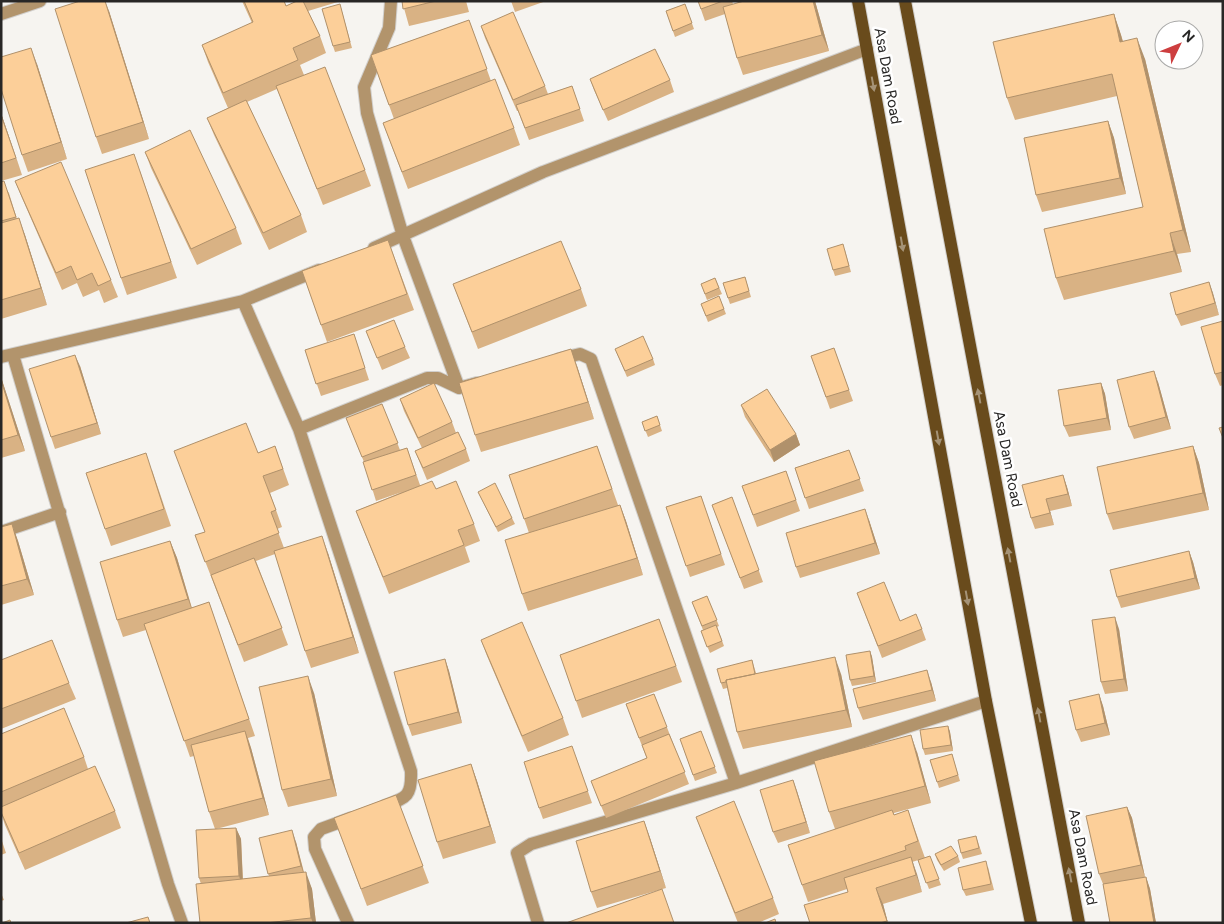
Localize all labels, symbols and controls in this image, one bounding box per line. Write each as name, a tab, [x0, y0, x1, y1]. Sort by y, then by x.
north arrow	[1154, 20, 1204, 70]
street label: Asa Dam Road	[871, 26, 905, 126]
text: N	[1178, 27, 1198, 46]
one-way arrow	[869, 76, 877, 91]
one-way arrow	[899, 236, 907, 252]
one-way arrow	[975, 387, 983, 403]
street label: Asa Dam Road	[990, 409, 1026, 509]
one-way arrow	[934, 430, 942, 446]
one-way arrow	[1005, 547, 1013, 563]
one-way arrow	[963, 590, 971, 605]
one-way arrow	[1035, 707, 1043, 723]
street label: Asa Dam Road	[1065, 807, 1101, 907]
one-way arrow	[1065, 866, 1073, 882]

